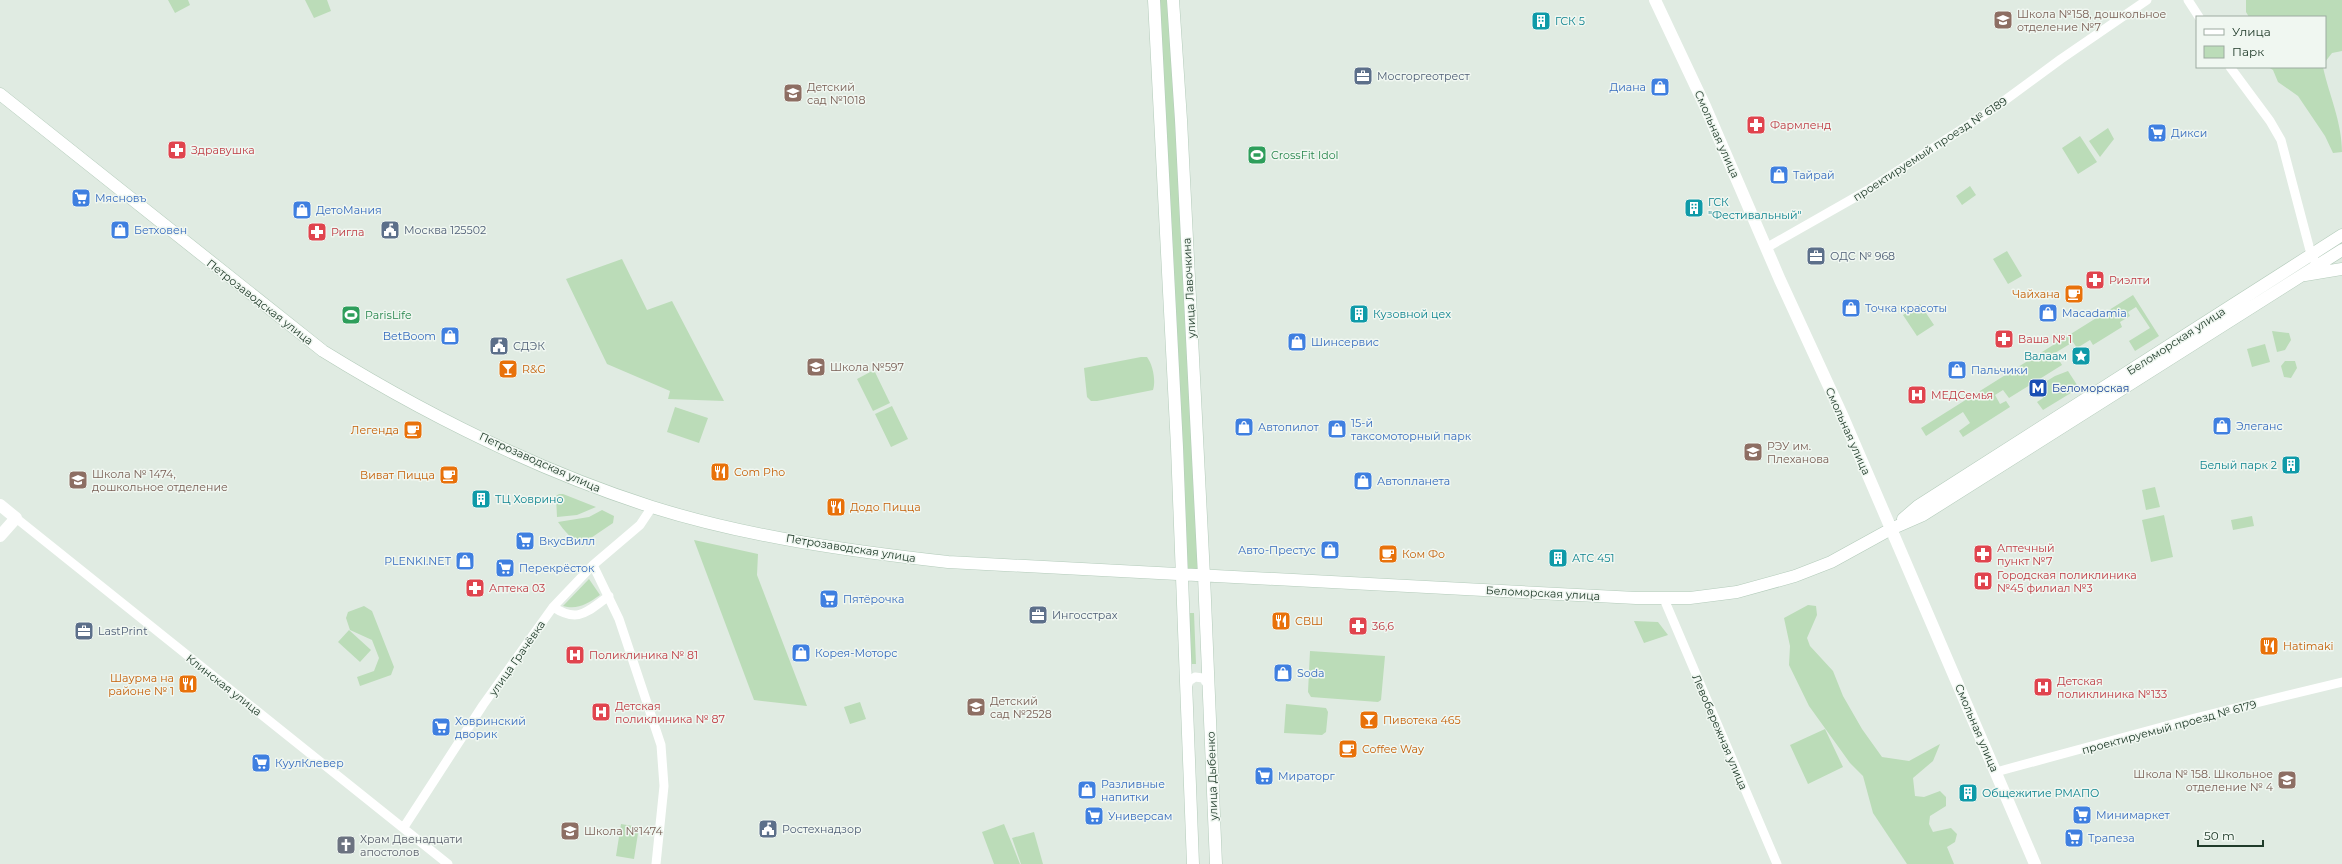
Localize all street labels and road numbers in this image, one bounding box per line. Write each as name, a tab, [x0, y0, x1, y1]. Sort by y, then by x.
street label: Смольная улица	[1691, 88, 1743, 180]
street label: проектируемый проезд № 6189	[1850, 94, 2010, 204]
street label: улица Лавочкина	[1179, 238, 1199, 339]
street label: Петрозаводская улица	[204, 256, 316, 348]
street label: Беломорская улица	[2124, 304, 2228, 378]
street label: Смольная улица	[1822, 385, 1874, 477]
street label: Петрозаводская улица	[477, 429, 603, 495]
street label: Петрозаводская улица	[785, 531, 917, 565]
street label: Беломорская улица	[1485, 583, 1601, 603]
street label: улица Грачёвка	[485, 618, 548, 699]
street label: Клинская улица	[183, 651, 265, 719]
street label: Левобережная улица	[1689, 672, 1751, 792]
street label: Смольная улица	[1952, 682, 2002, 774]
street label: проектируемый проезд № 6179	[2080, 697, 2258, 757]
street label: улица Дыбенко	[1203, 731, 1221, 822]

